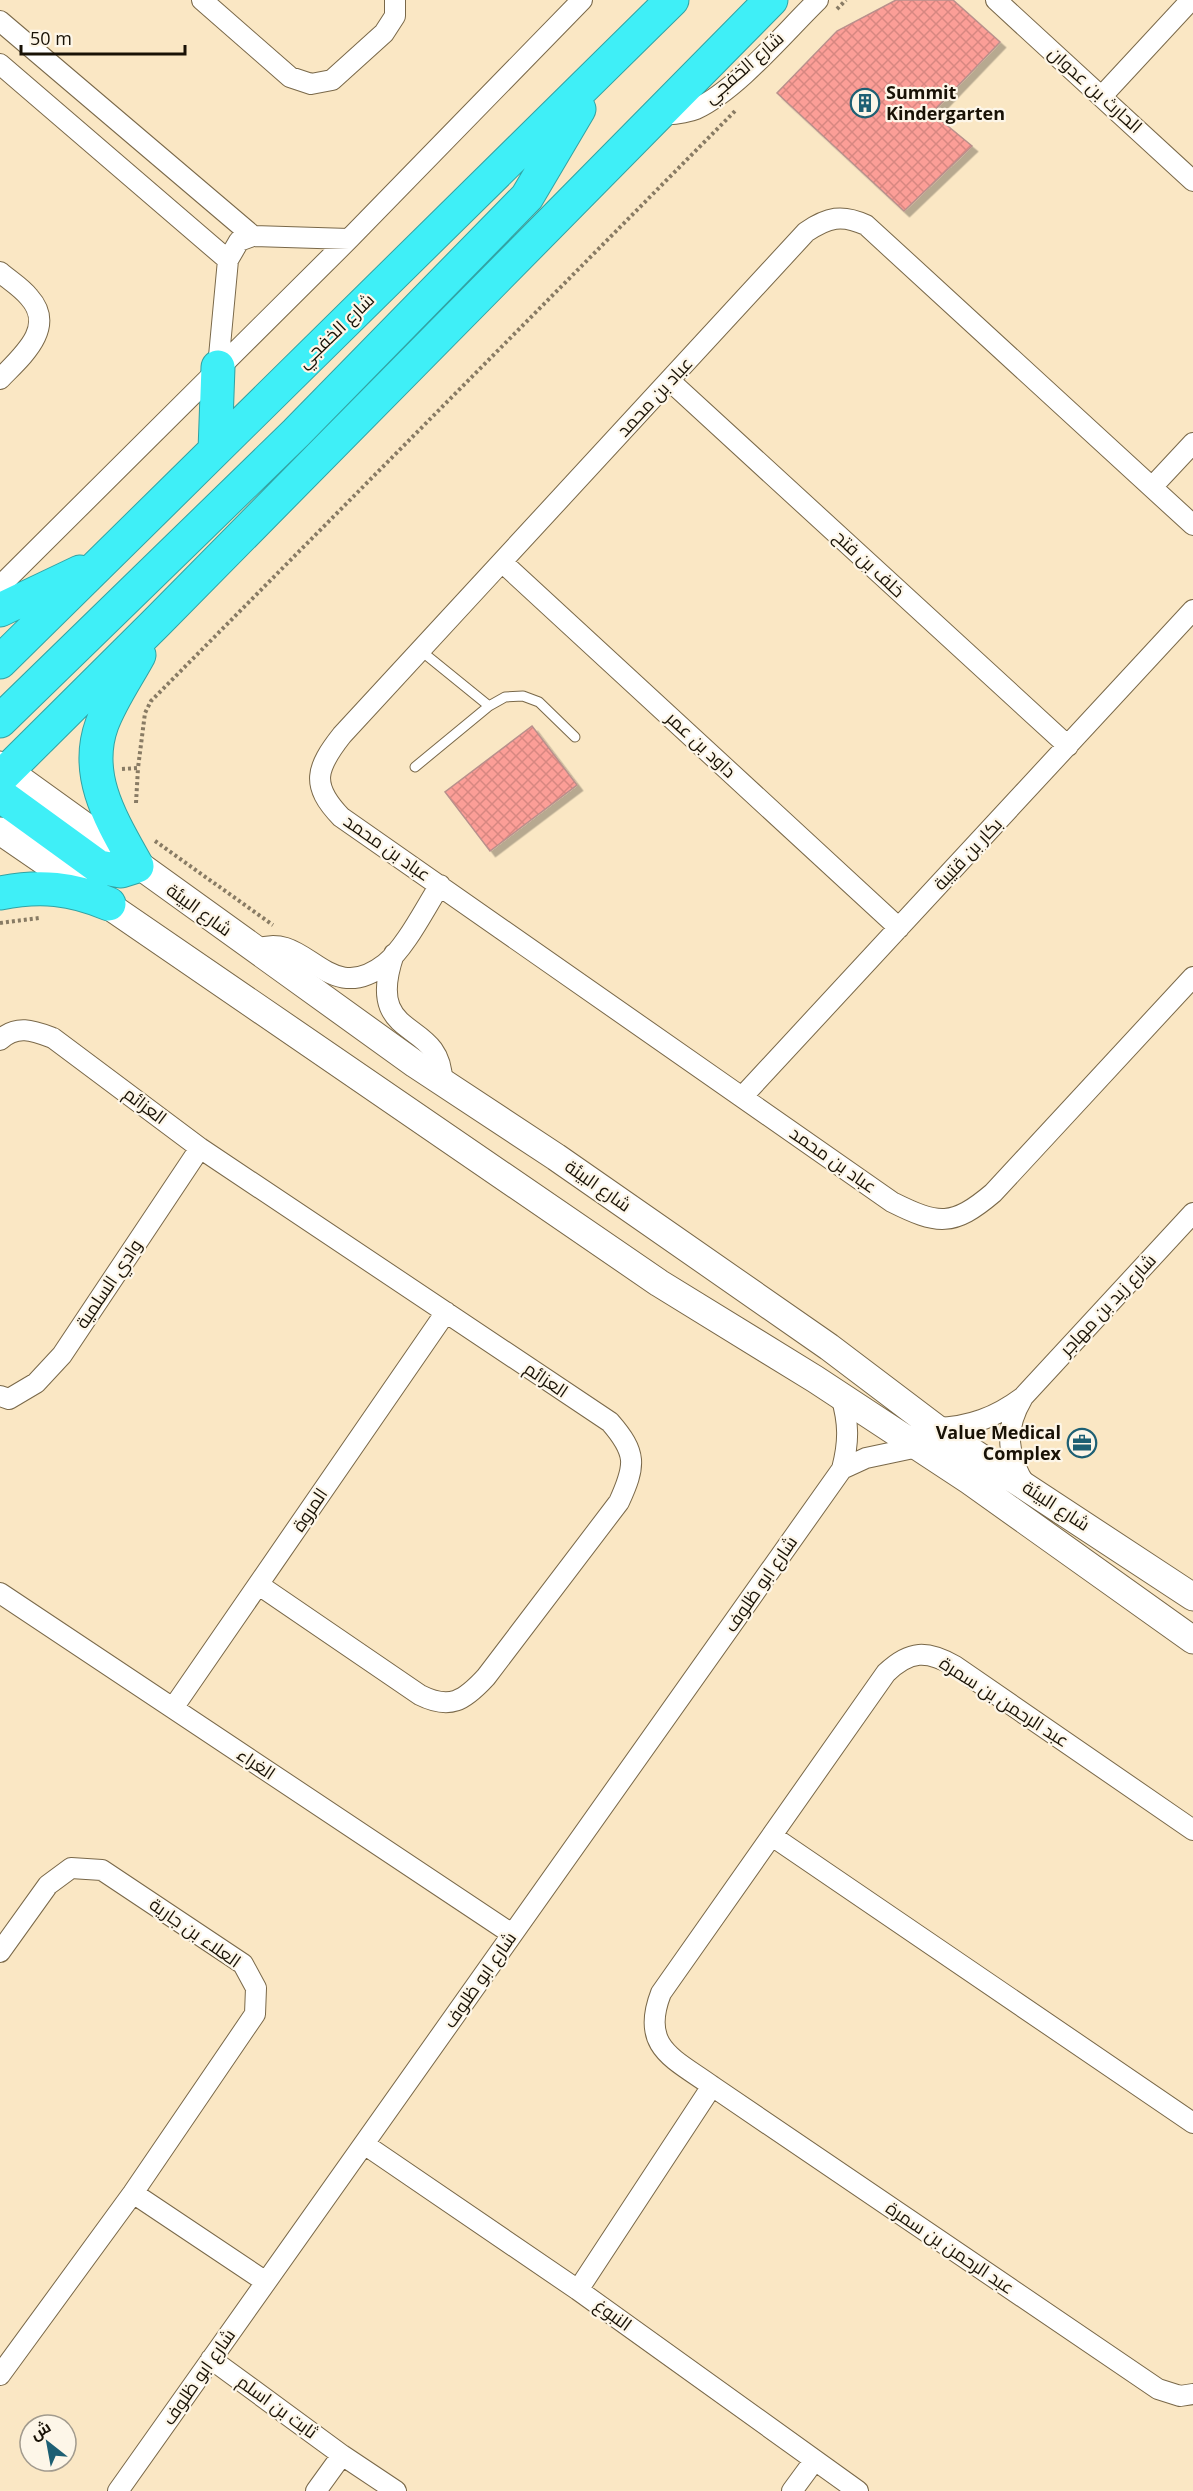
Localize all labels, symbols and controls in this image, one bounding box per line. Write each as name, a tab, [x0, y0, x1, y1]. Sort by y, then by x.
scale bar	[21, 18, 184, 56]
text: 50 m	[30, 26, 72, 50]
street label: شارع الخفجي	[698, 26, 790, 111]
street label: الحارث بن عدوان	[1044, 41, 1148, 138]
place label: Summit Kindergarten	[886, 80, 1005, 125]
building icon: Summit Kindergarten	[849, 87, 881, 119]
street label: شارع الخفجي	[292, 287, 381, 375]
street label: عباد بن محمد	[611, 351, 697, 441]
street label: خلف بن فتح	[828, 524, 910, 603]
street label: داود بن عمر	[661, 705, 742, 783]
street label: عباد بن محمد	[339, 808, 436, 886]
street label: بكار بن قتيبة	[928, 812, 1007, 895]
street label: شارع البيئة	[161, 877, 237, 942]
street label: العزائم	[119, 1081, 172, 1130]
street label: عباد بن محمد	[785, 1120, 882, 1198]
street label: شارع البيئة	[560, 1154, 636, 1218]
street label: وادي السلمية	[69, 1234, 149, 1334]
street label: شارع زيد بن مهاجر	[1053, 1248, 1161, 1362]
street label: العزائم	[519, 1356, 573, 1403]
place label: Value Medical Complex	[936, 1420, 1062, 1465]
office icon: Value Medical Complex	[1066, 1427, 1098, 1459]
street label: شارع البيئة	[1018, 1475, 1095, 1537]
street label: المروة	[286, 1483, 332, 1536]
street label: شارع ابو ظلوف	[718, 1531, 803, 1637]
street label: عبد الرحمن بن سمرة	[935, 1650, 1074, 1752]
street label: الغراء	[233, 1742, 280, 1785]
street label: العلاء بن جارية	[145, 1892, 246, 1973]
street label: شارع ابو ظلوف	[437, 1927, 522, 2033]
street label: عبد الرحمن بن سمرة	[882, 2195, 1019, 2299]
street label: النبوغ	[589, 2293, 637, 2337]
street label: شارع ابو ظلوف	[156, 2324, 241, 2430]
street label: ثابت بن اسلم	[232, 2369, 323, 2444]
north arrow	[18, 2413, 78, 2473]
text: ش	[26, 2415, 55, 2445]

